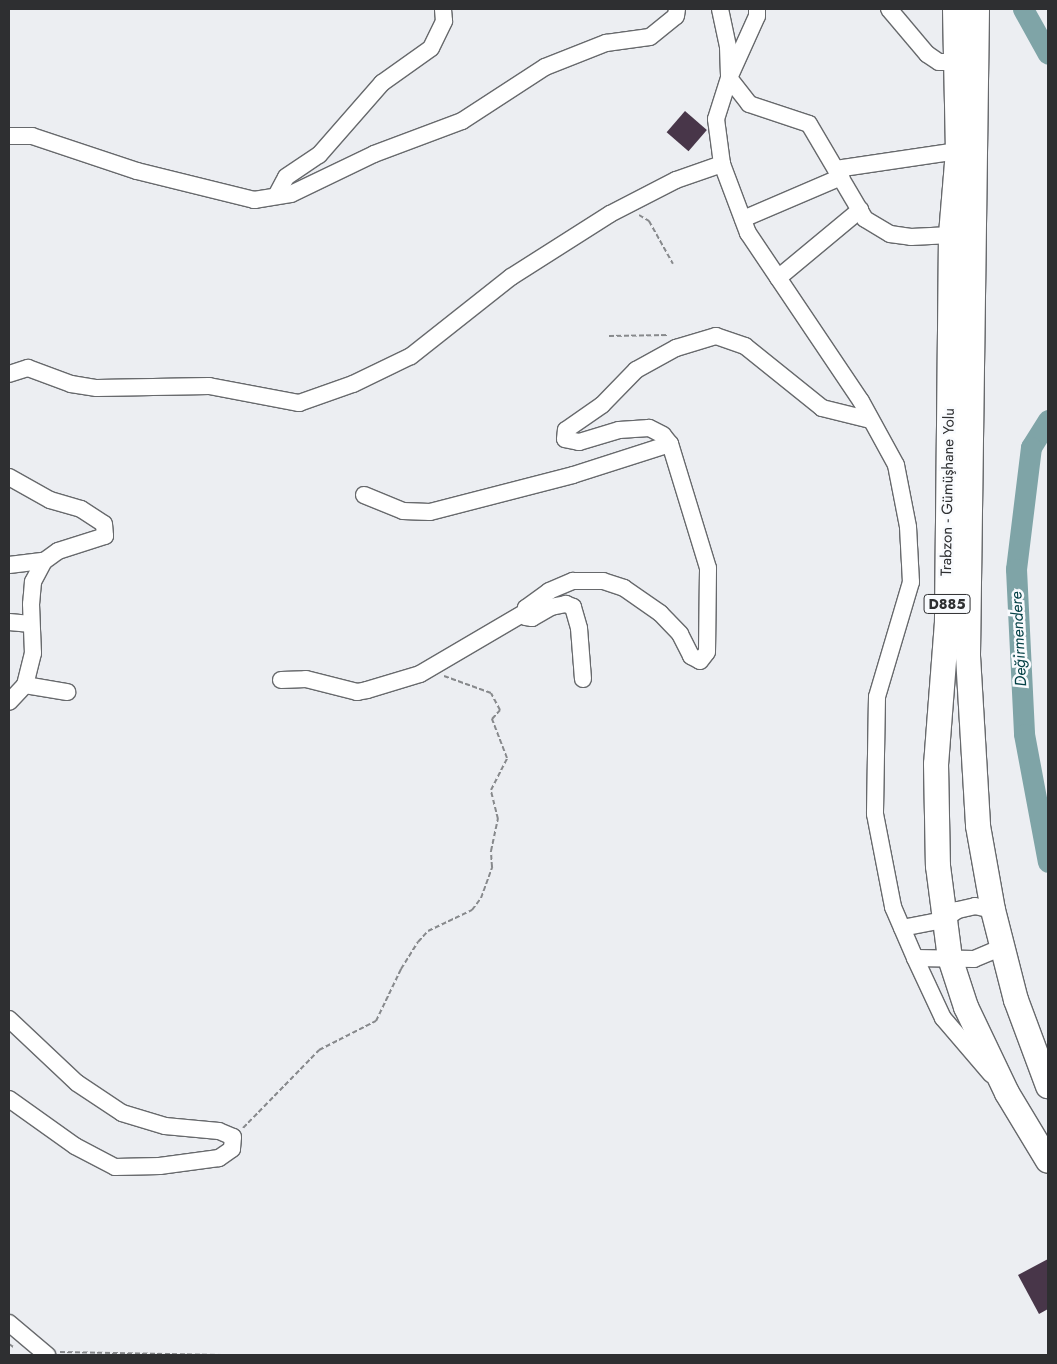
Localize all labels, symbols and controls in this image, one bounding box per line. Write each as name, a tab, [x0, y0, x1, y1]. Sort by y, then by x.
street label: Trabzon - Gümüşhane Yolu	[938, 408, 958, 576]
water label: Değirmendere	[1007, 591, 1031, 687]
road number: D885	[923, 592, 971, 616]

